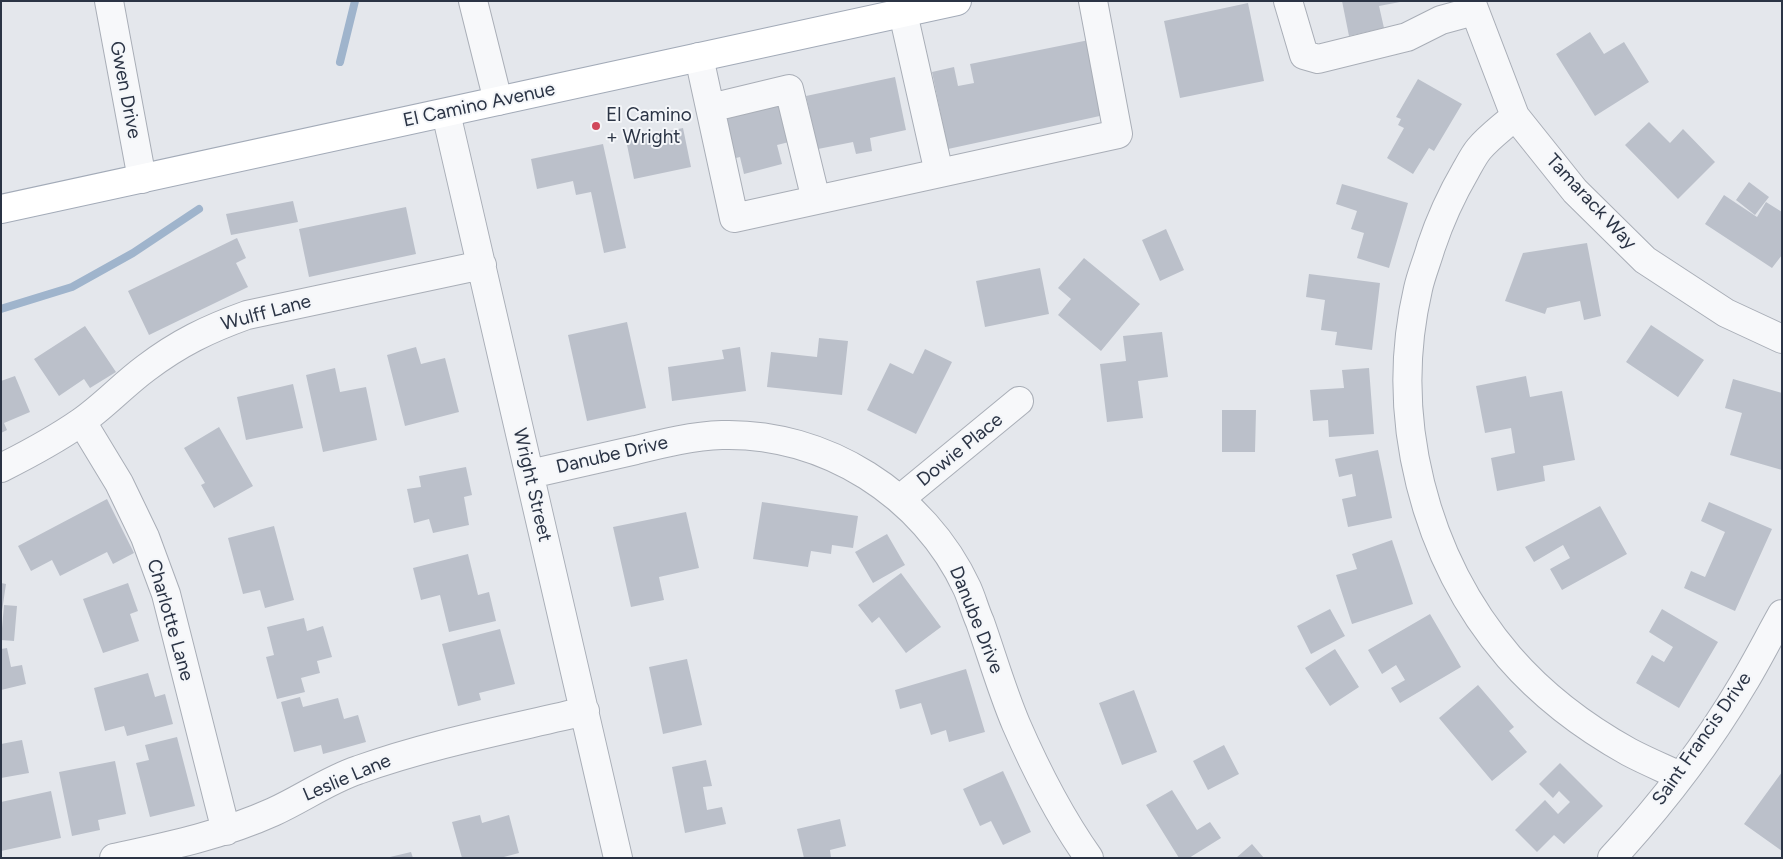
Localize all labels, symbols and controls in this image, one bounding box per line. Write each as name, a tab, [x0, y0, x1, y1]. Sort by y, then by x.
street label: Gwen Drive	[104, 39, 146, 141]
street label: El Camino Avenue	[401, 78, 557, 132]
place label: El Camino + Wright	[606, 104, 692, 148]
marker: El Camino + Wright	[590, 120, 602, 132]
street label: Tamarack Way	[1541, 150, 1641, 254]
street label: Wulff Lane	[219, 290, 313, 336]
street label: Dowie Place	[913, 408, 1007, 492]
street label: Wright Street	[508, 426, 556, 544]
street label: Danube Drive	[554, 431, 670, 479]
street label: Charlotte Lane	[142, 557, 198, 683]
street label: Danube Drive	[944, 563, 1008, 677]
street label: Saint Francis Drive	[1648, 668, 1756, 810]
street label: Leslie Lane	[300, 749, 394, 807]

